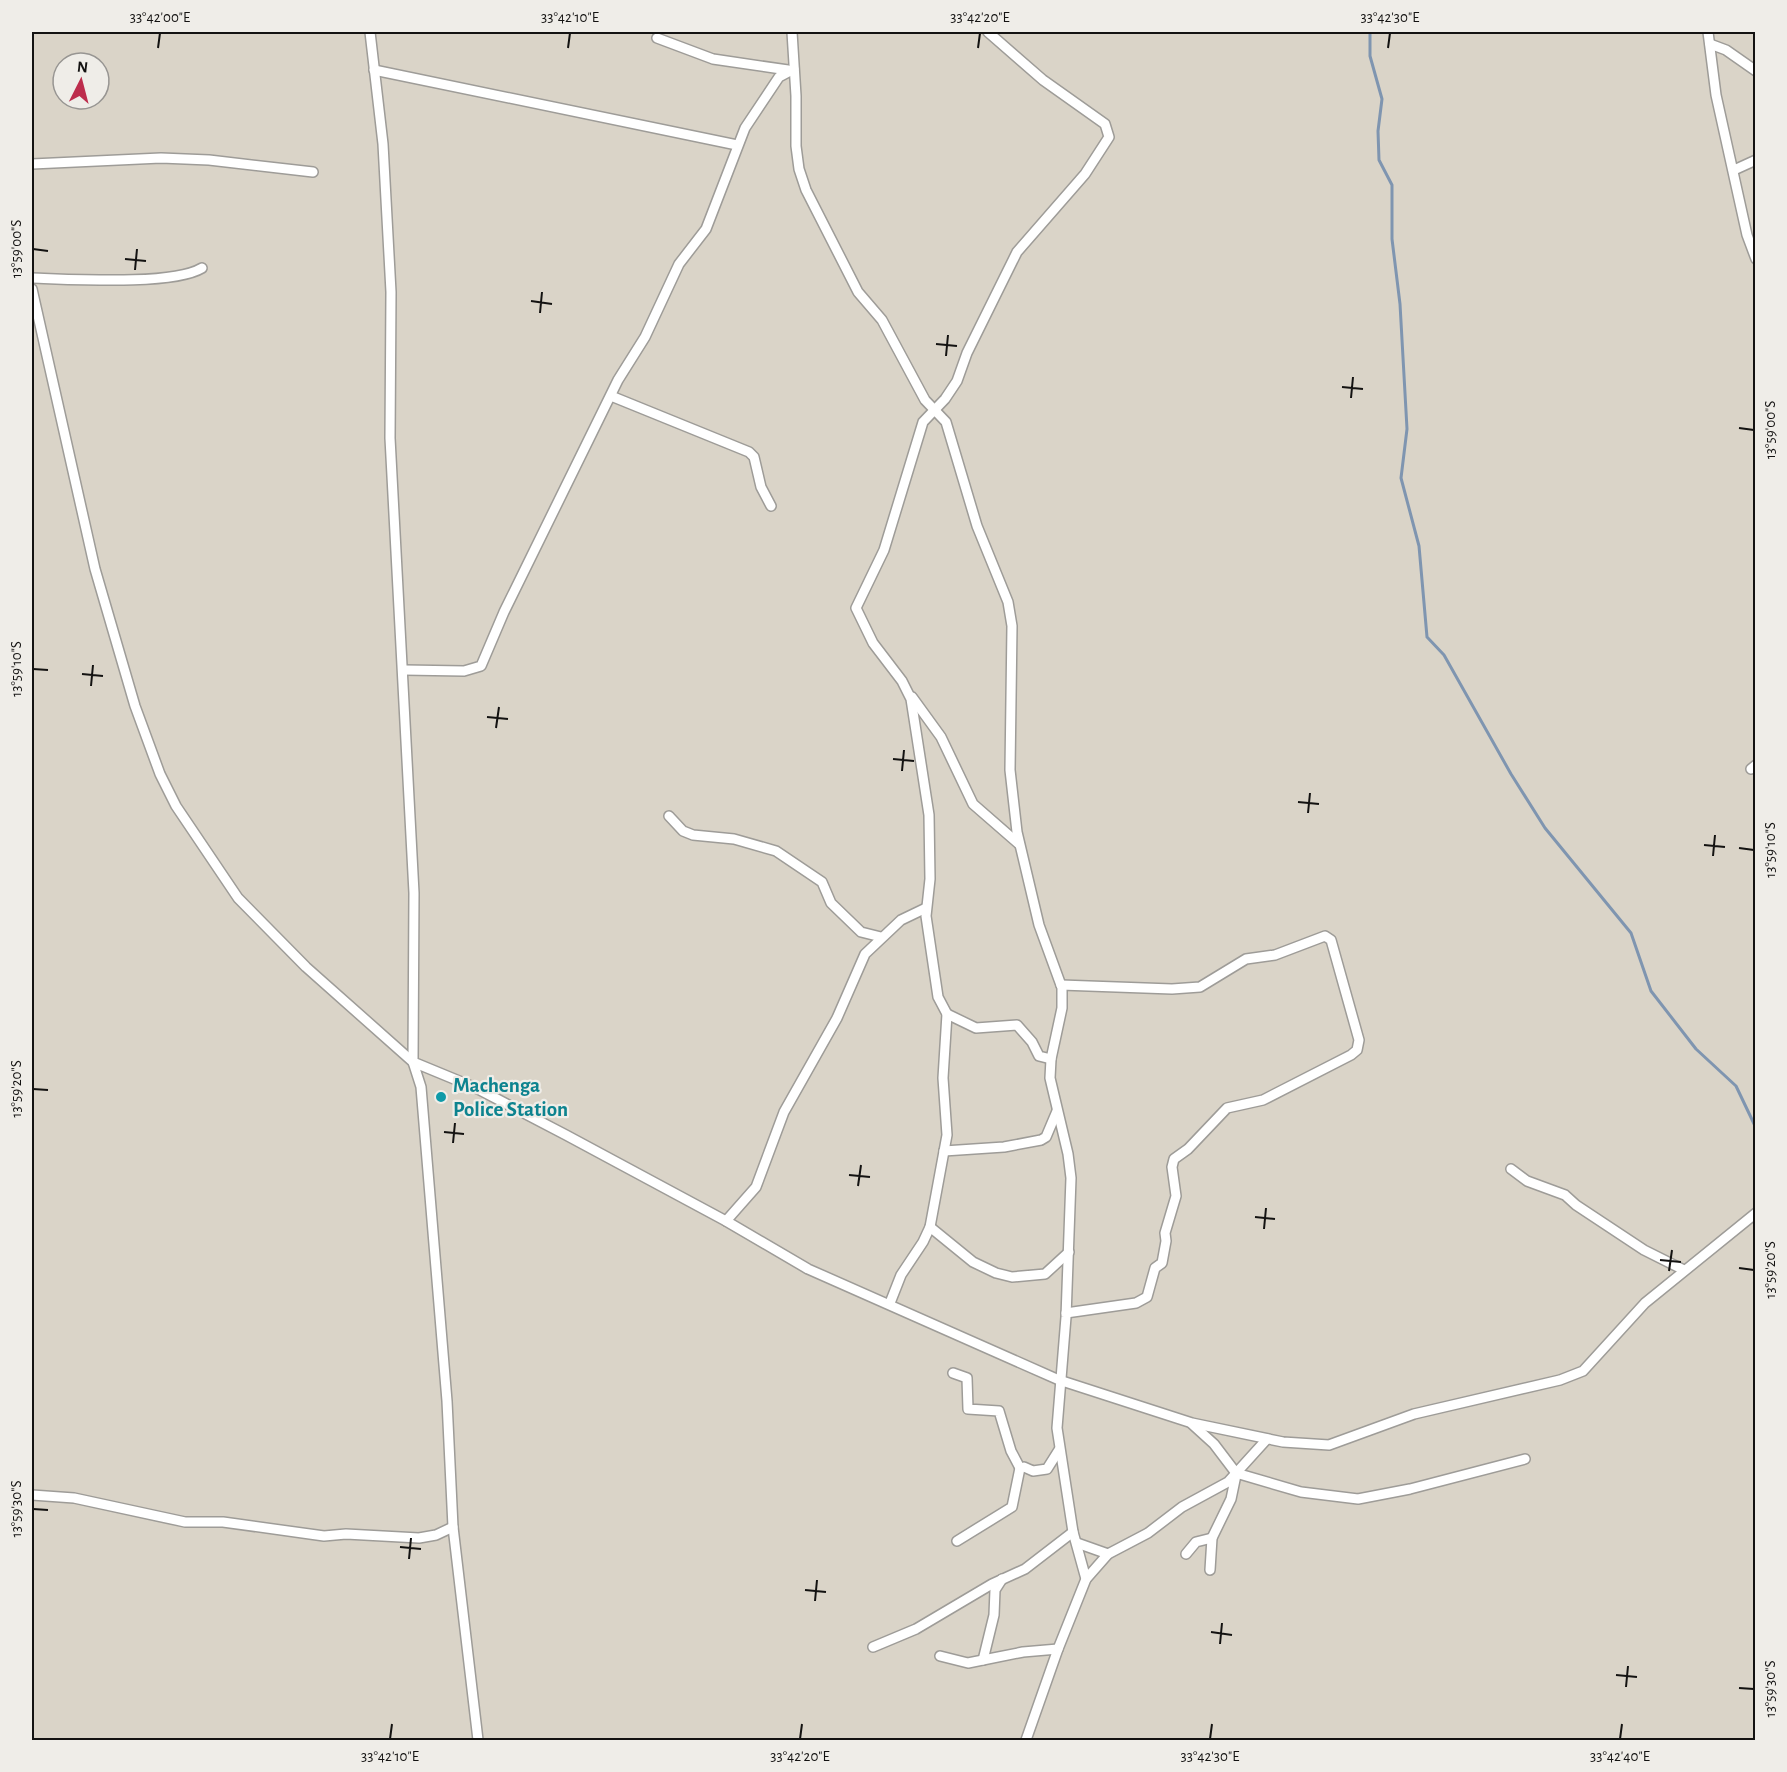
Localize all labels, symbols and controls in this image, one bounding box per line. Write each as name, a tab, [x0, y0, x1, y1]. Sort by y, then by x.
text: 33°42'00"E	[130, 10, 190, 25]
text: 33°42'10"E	[541, 10, 599, 25]
text: 33°42'20"E	[950, 10, 1010, 25]
text: 33°42'30"E	[1361, 10, 1419, 25]
north arrow	[51, 51, 111, 111]
text: N	[76, 59, 89, 76]
text: 13°59'00"S	[9, 220, 24, 278]
text: 13°59'00"S	[1763, 401, 1778, 459]
text: 13°59'10"S	[9, 641, 24, 697]
text: 13°59'10"S	[1763, 822, 1778, 878]
text: 13°59'20"S	[9, 1060, 24, 1118]
place label: Machenga Police Station	[453, 1075, 568, 1120]
marker: Machenga Police Station	[434, 1090, 448, 1104]
text: 13°59'20"S	[1763, 1241, 1778, 1299]
text: 13°59'30"S	[9, 1481, 24, 1537]
text: 13°59'30"S	[1763, 1661, 1778, 1717]
text: 33°42'10"E	[361, 1749, 419, 1764]
text: 33°42'20"E	[770, 1749, 830, 1764]
text: 33°42'30"E	[1181, 1749, 1239, 1764]
text: 33°42'40"E	[1590, 1749, 1650, 1764]

